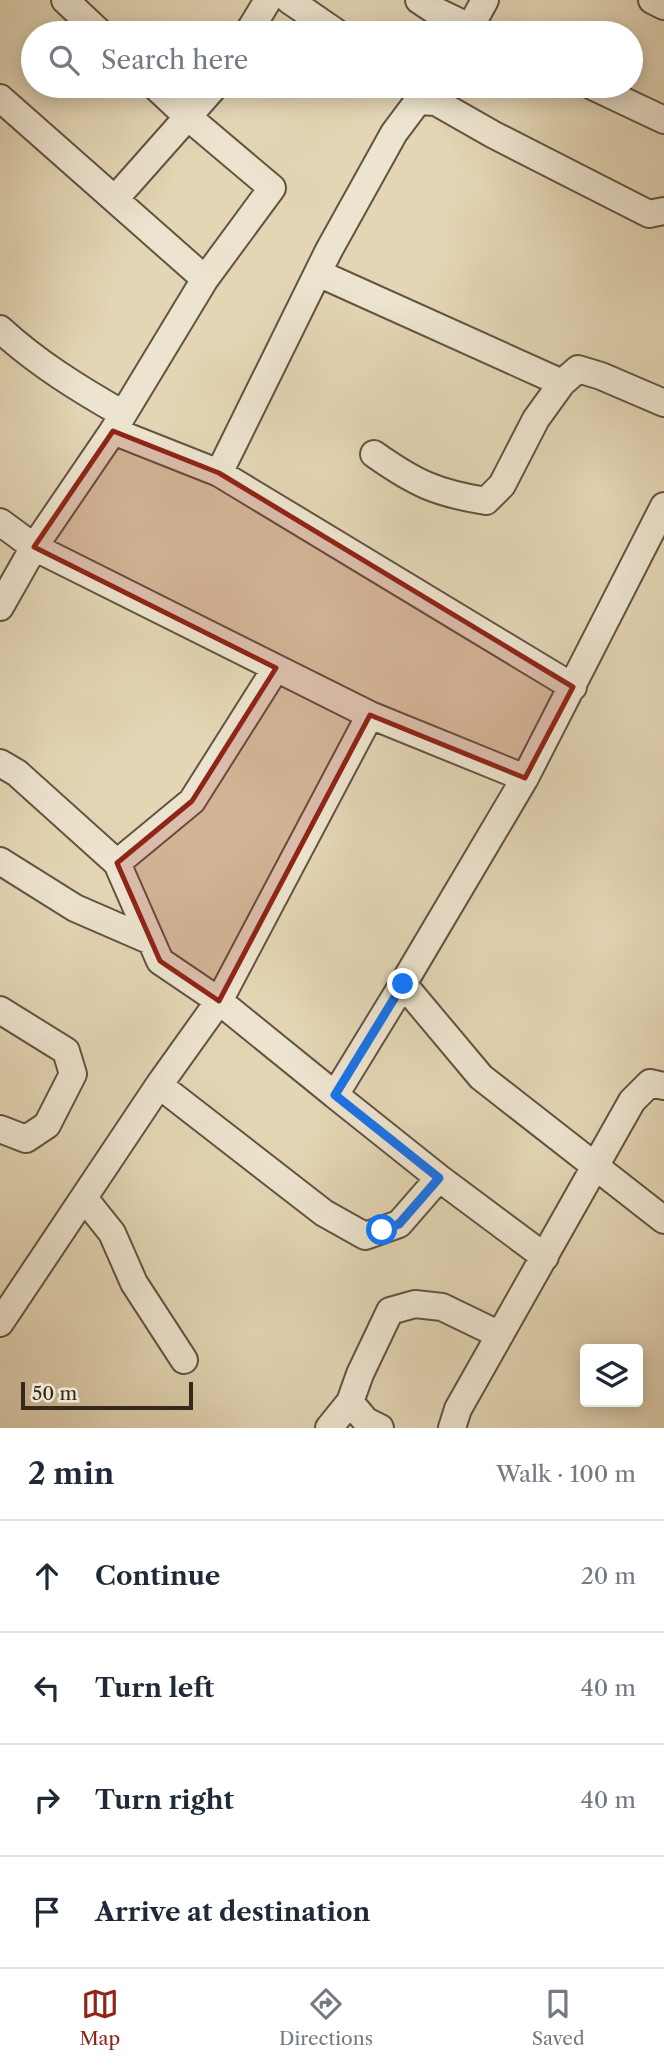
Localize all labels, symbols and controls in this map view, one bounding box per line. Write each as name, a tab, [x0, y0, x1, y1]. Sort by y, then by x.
search box	[21, 21, 643, 98]
icon: search	[45, 41, 83, 79]
text: Search here	[101, 44, 248, 76]
route end	[387, 968, 418, 999]
route start	[366, 1214, 397, 1245]
map controls	[580, 1344, 643, 1407]
button: layers	[580, 1344, 643, 1407]
scale bar	[21, 1379, 192, 1411]
text: 50 m	[32, 1382, 77, 1405]
text: 2 min	[28, 1455, 114, 1492]
text: Walk · 100 m	[496, 1460, 636, 1488]
icon: ahead	[28, 1557, 66, 1595]
text: Continue	[95, 1560, 220, 1592]
text: 20 m	[581, 1562, 636, 1590]
icon: left	[28, 1669, 66, 1707]
text: Turn left	[95, 1672, 214, 1704]
text: 40 m	[581, 1674, 636, 1702]
icon: right	[28, 1781, 66, 1819]
text: Turn right	[95, 1784, 234, 1816]
text: 40 m	[581, 1786, 636, 1814]
icon: arrive	[28, 1893, 66, 1931]
text: Arrive at destination	[95, 1896, 370, 1928]
tab: Map	[79, 1985, 120, 2050]
tab: Directions	[279, 1985, 373, 2050]
tab: Saved	[532, 1985, 585, 2050]

